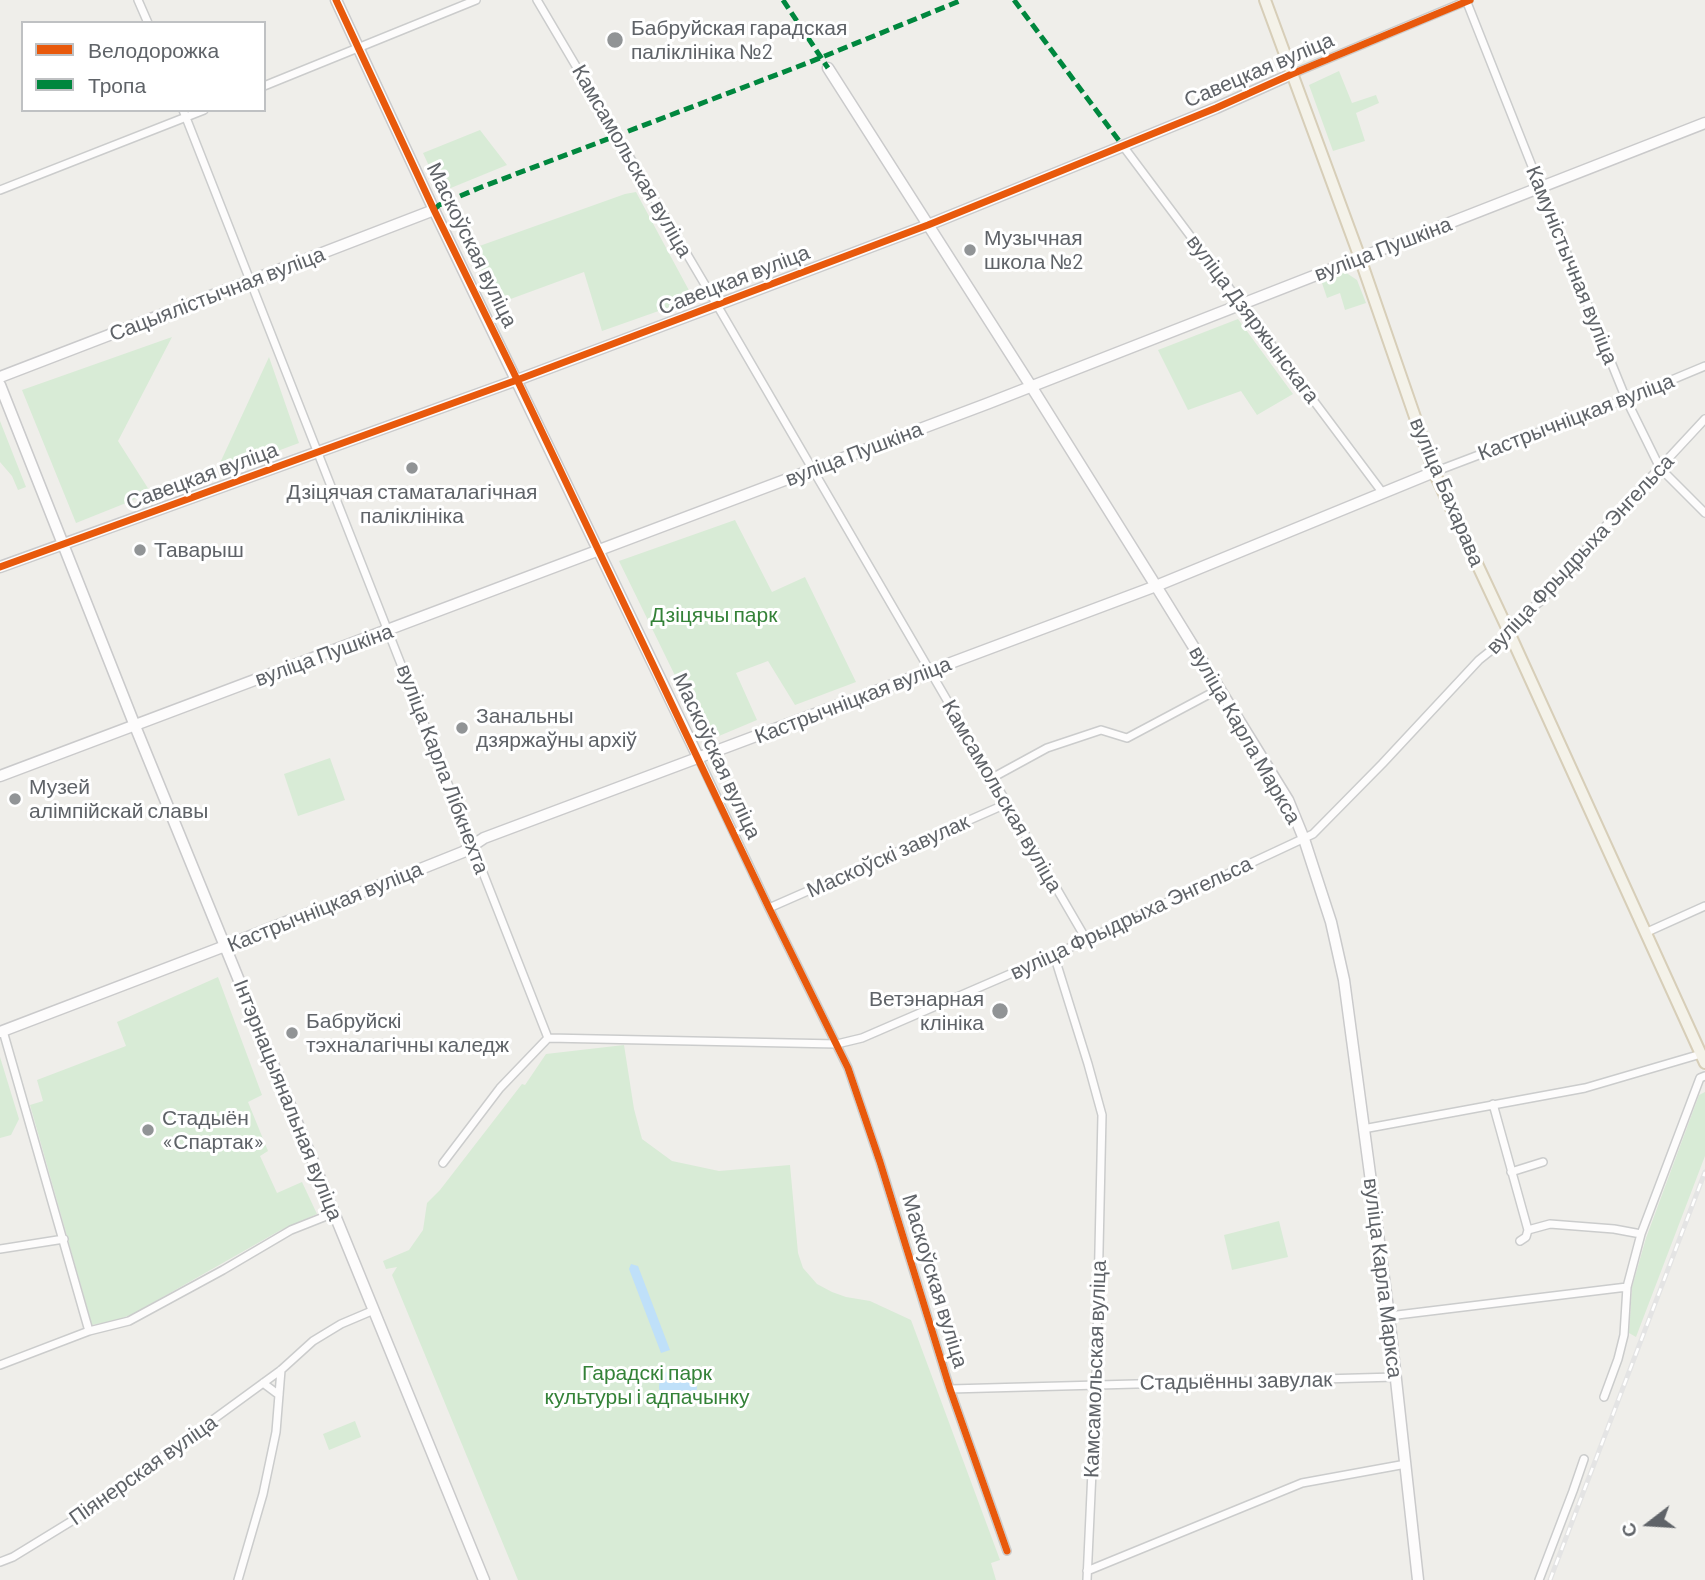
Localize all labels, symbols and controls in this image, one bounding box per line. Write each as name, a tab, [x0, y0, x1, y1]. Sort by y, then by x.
place label: Бабруйская гарадская паліклініка №2	[631, 15, 847, 65]
legend	[21, 21, 266, 112]
street label: Савецкая вуліца	[1180, 27, 1338, 113]
marker: Бабруйская гарадская паліклініка №2	[605, 30, 625, 50]
text: Велодорожка	[88, 37, 219, 62]
street label: Камсамольская вуліца	[567, 60, 697, 262]
text: Тропа	[88, 72, 146, 97]
street label: Маскоўская вуліца	[421, 158, 523, 332]
street label: Камуністычная вуліца	[1521, 162, 1623, 368]
street label: вуліца Пушкіна	[1311, 211, 1455, 287]
place label: Музычная школа №2	[984, 225, 1083, 275]
street label: вуліца Дзяржынскага	[1181, 230, 1325, 408]
street label: Савецкая вуліца	[655, 240, 813, 320]
street label: Сацыялістычная вуліца	[106, 241, 328, 347]
marker: Музычная школа №2	[962, 242, 978, 258]
street label: Кастрычніцкая вуліца	[1474, 368, 1678, 466]
street label: вуліца Бахарава	[1404, 414, 1490, 570]
street label: вуліца Пушкіна	[782, 416, 926, 492]
street label: Савецкая вуліца	[123, 437, 281, 515]
street label: вуліца Фрыдрыха Энгельса	[1481, 449, 1679, 659]
marker: Дзіцячая стаматалагічная паліклініка	[404, 460, 420, 476]
place label: Дзіцячая стаматалагічная паліклініка	[287, 479, 537, 529]
place label: Таварыш	[154, 537, 244, 563]
marker: Таварыш	[132, 542, 148, 558]
park label: Дзіцячы парк	[651, 602, 777, 628]
street label: вуліца Пушкіна	[252, 618, 396, 692]
street label: вуліца Карла Маркса	[1184, 642, 1306, 828]
street label: Кастрычніцкая вуліца	[751, 651, 955, 749]
street label: вуліца Карла Лібкнехта	[391, 661, 495, 877]
street label: Маскоўская вуліца	[667, 669, 767, 843]
street label: Камсамольская вуліца	[937, 695, 1067, 897]
place label: Занальны дзяржаўны архіў	[476, 703, 637, 753]
marker: Занальны дзяржаўны архіў	[454, 720, 470, 736]
place label: Музей алімпійскай славы	[29, 774, 208, 824]
marker: Музей алімпійскай славы	[7, 791, 23, 807]
street label: Маскоўскі завулак	[803, 809, 973, 903]
street label: вуліца Фрыдрыха Энгельса	[1006, 851, 1256, 985]
street label: Кастрычніцкая вуліца	[224, 856, 426, 958]
street label: Інтэрнацыянальная вуліца	[228, 976, 348, 1224]
place label: Ветэнарная клініка	[869, 986, 984, 1036]
marker: Ветэнарная клініка	[990, 1001, 1010, 1021]
place label: Бабруйскі тэхналагічны каледж	[306, 1008, 509, 1058]
marker: Бабруйскі тэхналагічны каледж	[284, 1025, 300, 1041]
place label: Стадыён «Спартак»	[162, 1105, 264, 1155]
marker: Стадыён «Спартак»	[140, 1122, 156, 1138]
street label: вуліца Карла Маркса	[1358, 1177, 1408, 1379]
street label: Маскоўская вуліца	[897, 1191, 973, 1371]
street label: Камсамольская вуліца	[1079, 1260, 1111, 1478]
park label: Гарадскі парк культуры і адпачынку	[544, 1360, 750, 1410]
street label: Стадыённы завулак	[1139, 1367, 1333, 1395]
street label: Піянерская вуліца	[64, 1410, 222, 1530]
north arrow	[1614, 1489, 1684, 1559]
text: С	[1615, 1520, 1641, 1540]

